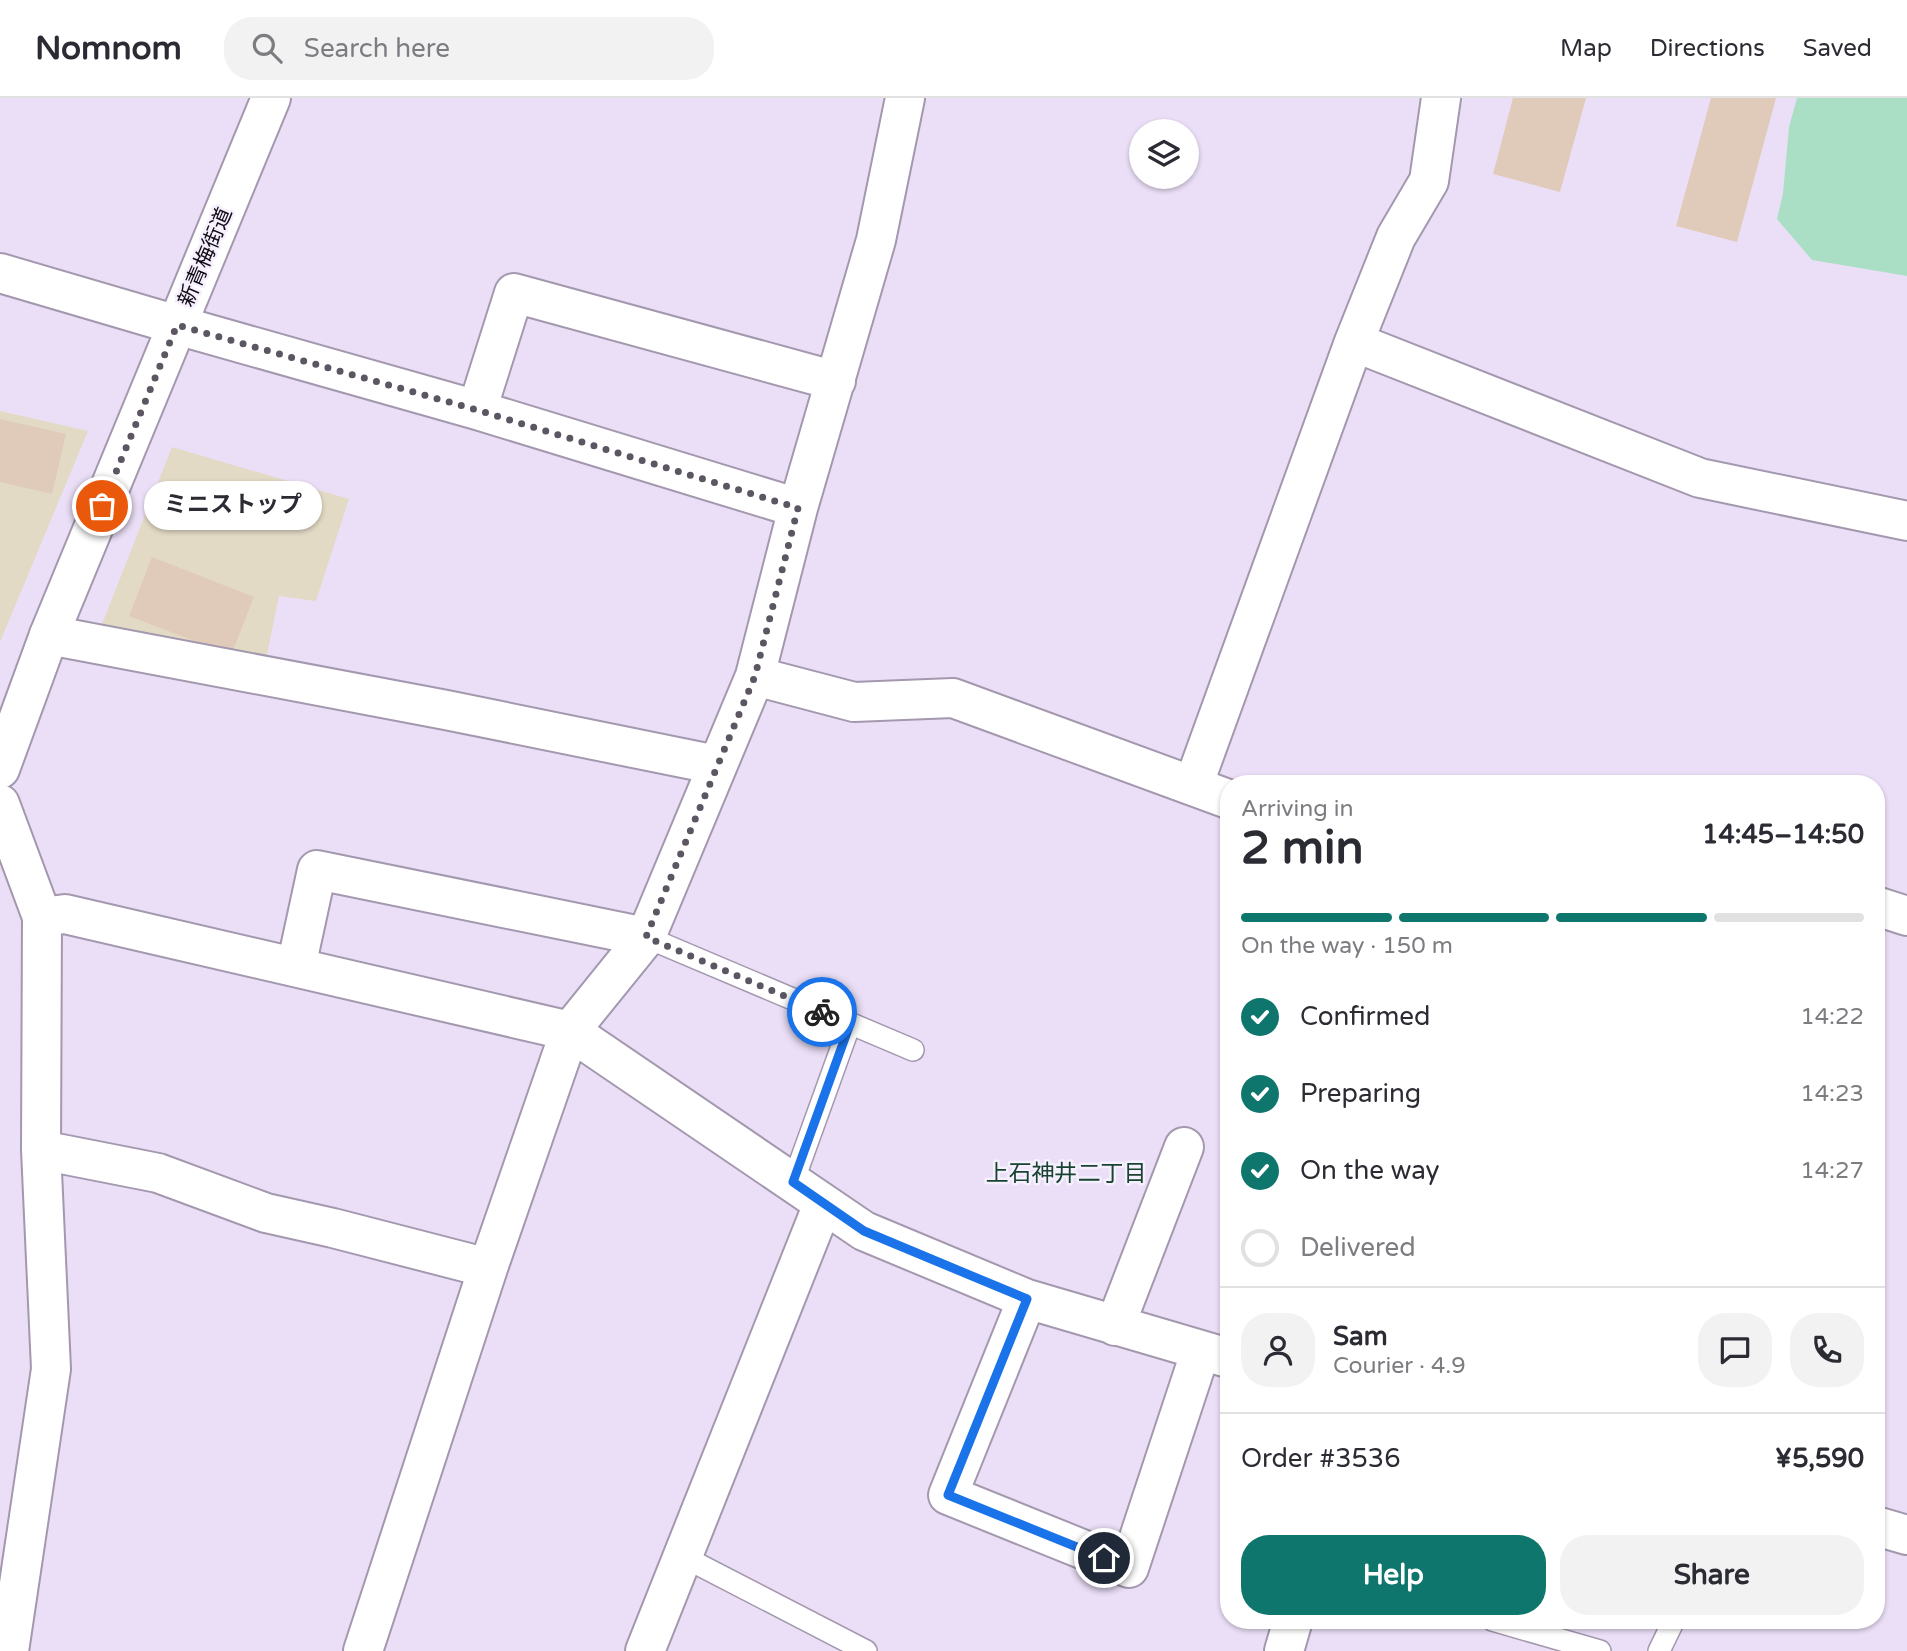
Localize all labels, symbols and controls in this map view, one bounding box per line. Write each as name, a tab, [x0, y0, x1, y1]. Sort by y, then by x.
search box	[224, 17, 714, 80]
text: Nomnom	[35, 29, 182, 68]
icon: search	[248, 29, 286, 67]
text: Search here	[304, 33, 450, 64]
text: Map	[1560, 34, 1612, 63]
text: Directions	[1650, 34, 1765, 63]
text: Saved	[1803, 34, 1872, 63]
map controls	[1129, 119, 1199, 189]
button: layers	[1129, 119, 1199, 189]
street label: 新青梅街道	[173, 204, 237, 310]
pin	[72, 476, 132, 536]
callout: ミニストップ	[144, 482, 322, 530]
icon: bag	[83, 487, 121, 525]
text: ミニストップ	[164, 491, 302, 519]
text: Arriving in	[1241, 795, 1354, 823]
text: 14:45–14:50	[1702, 819, 1864, 850]
text: 2 min	[1241, 821, 1364, 876]
text: On the way · 150 m	[1241, 932, 1453, 960]
courier	[787, 977, 857, 1047]
icon: bike	[803, 993, 841, 1031]
icon: check	[1241, 998, 1279, 1036]
text: Confirmed	[1300, 1001, 1430, 1032]
text: 14:22	[1800, 1003, 1864, 1031]
icon: check	[1241, 1075, 1279, 1113]
text: Preparing	[1300, 1078, 1421, 1109]
text: 14:23	[1800, 1080, 1864, 1108]
icon: check	[1241, 1152, 1279, 1190]
text: On the way	[1300, 1155, 1440, 1186]
text: 14:27	[1800, 1157, 1864, 1185]
district label: 上石神井二丁目	[986, 1160, 1147, 1188]
text: Delivered	[1300, 1232, 1416, 1263]
button: person	[1241, 1313, 1315, 1387]
button: chat	[1698, 1313, 1772, 1387]
button: phone	[1790, 1313, 1864, 1387]
text: Sam	[1333, 1321, 1388, 1352]
text: Courier · 4.9	[1333, 1352, 1466, 1380]
text: Order #3536	[1241, 1443, 1401, 1474]
text: ¥5,590	[1775, 1443, 1864, 1474]
pin	[1074, 1528, 1134, 1588]
button: Help	[1241, 1535, 1546, 1615]
button: Share	[1560, 1535, 1864, 1615]
icon: home	[1085, 1539, 1123, 1577]

